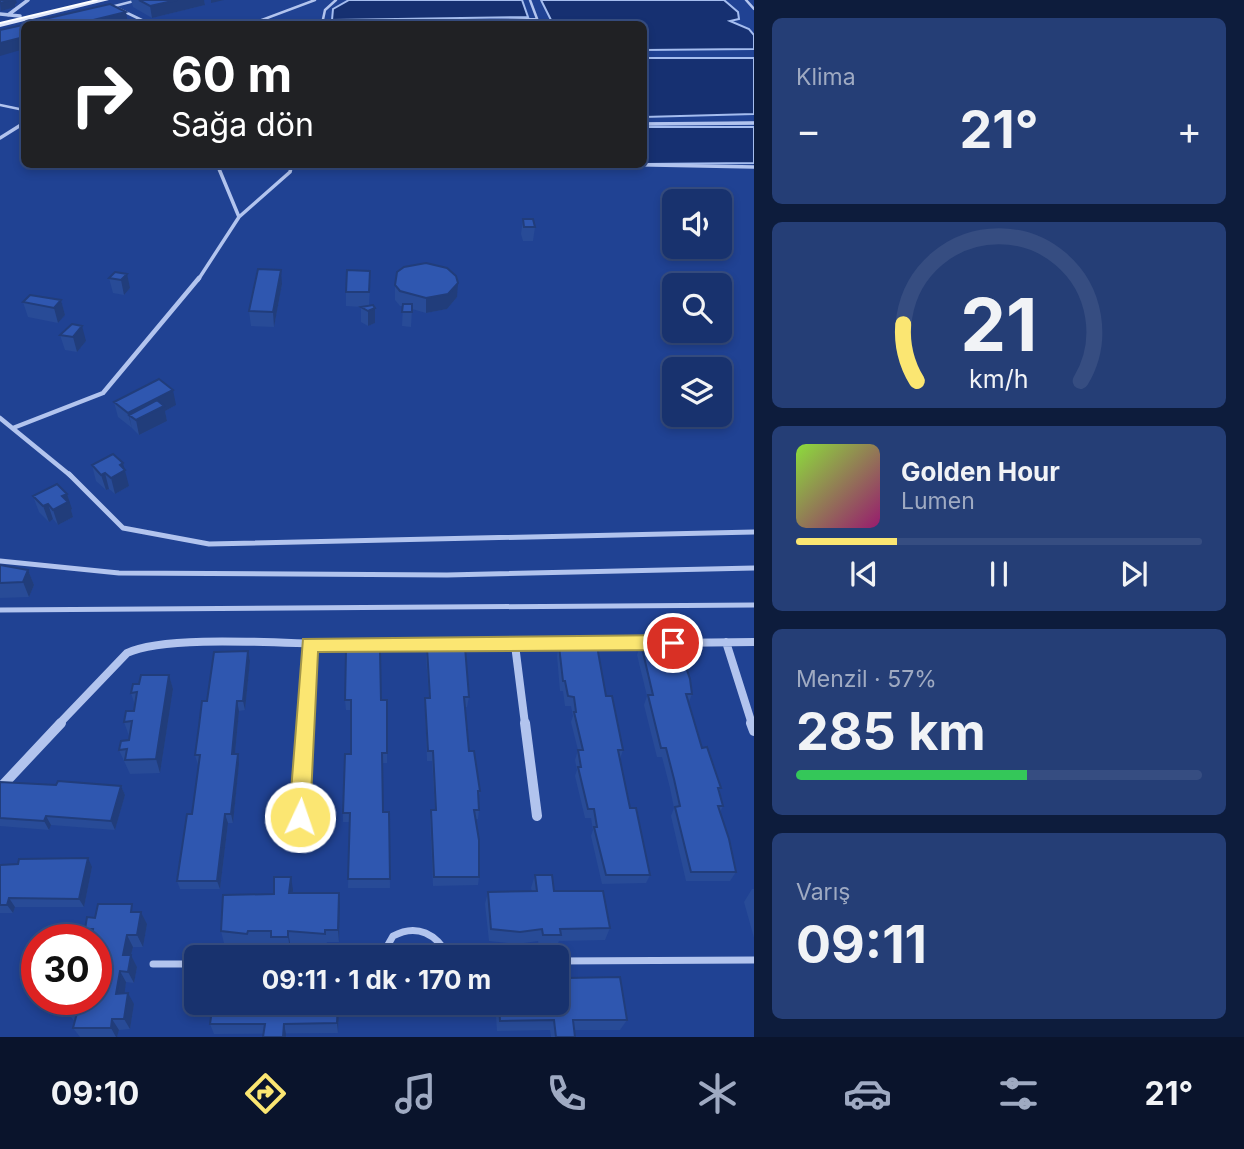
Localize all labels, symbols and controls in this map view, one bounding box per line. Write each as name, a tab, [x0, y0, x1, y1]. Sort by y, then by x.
text: 60 m	[171, 45, 292, 104]
icon: right	[56, 49, 147, 140]
text: Klima	[796, 63, 856, 91]
text: 21°	[959, 98, 1039, 161]
text: Sağa dön	[171, 105, 314, 144]
text: −	[796, 107, 821, 153]
text: +	[1177, 107, 1202, 153]
map controls	[662, 189, 732, 427]
button: sound	[662, 189, 732, 259]
button: search	[662, 273, 732, 343]
text: 21	[960, 280, 1038, 369]
button: layers	[662, 357, 732, 427]
text: km/h	[969, 363, 1029, 393]
text: Golden Hour	[901, 456, 1060, 487]
text: Lumen	[901, 487, 975, 515]
icon: previous	[845, 555, 883, 593]
icon: pause	[980, 555, 1018, 593]
icon: next	[1115, 555, 1153, 593]
pin	[643, 613, 703, 673]
icon: arrive	[654, 624, 692, 662]
text: Menzil · 57%	[796, 665, 937, 693]
text: 285 km	[796, 700, 986, 763]
position arrow	[263, 780, 337, 854]
text: Varış	[796, 878, 850, 906]
text: 09:11	[796, 913, 927, 976]
speed limit sign: 30	[21, 924, 112, 1015]
text: 09:11 · 1 dk · 170 m	[262, 964, 491, 995]
icon: directions	[241, 1069, 290, 1118]
icon: music	[391, 1069, 440, 1118]
icon: phone	[542, 1069, 591, 1118]
icon: climate	[693, 1069, 742, 1118]
icon: car	[843, 1069, 892, 1118]
icon: filters	[994, 1069, 1043, 1118]
text: 09:10	[51, 1074, 139, 1113]
text: 21°	[1144, 1074, 1193, 1113]

